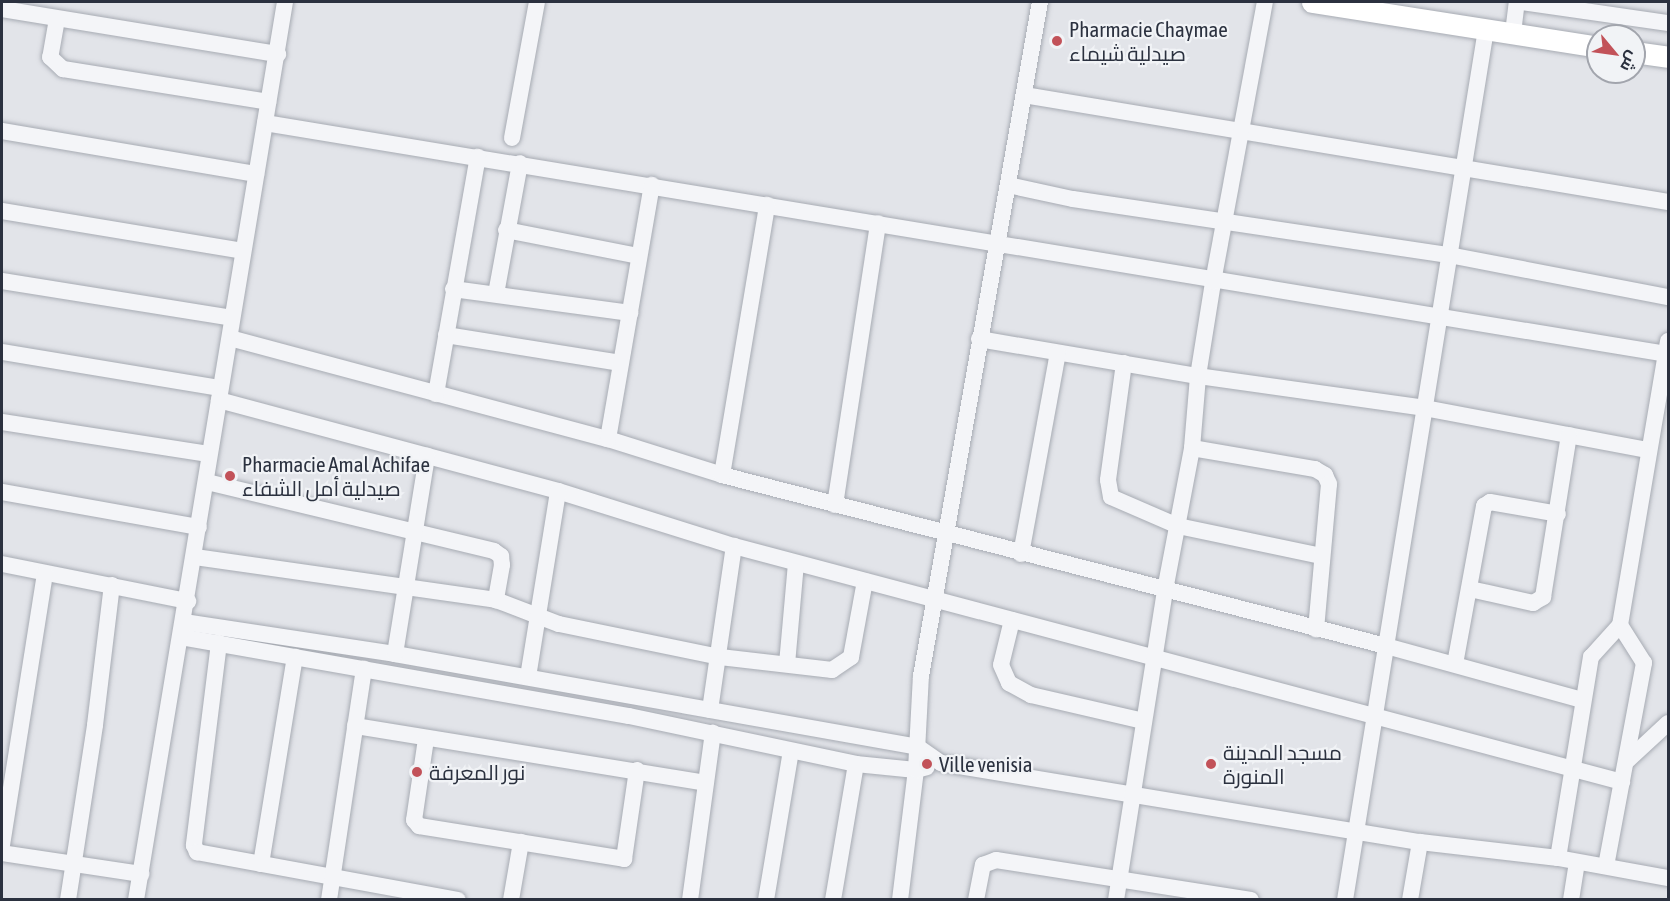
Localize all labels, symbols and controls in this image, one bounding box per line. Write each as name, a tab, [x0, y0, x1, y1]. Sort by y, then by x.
place label: Pharmacie Chaymae صيدلية شيماء	[1069, 16, 1228, 66]
north arrow	[1586, 24, 1646, 84]
marker: Pharmacie Chaymae صيدلية شيماء	[1050, 34, 1064, 48]
text: ش	[1617, 48, 1643, 75]
place label: Pharmacie Amal Achifae صيدلية أمل الشفاء	[242, 451, 430, 501]
marker: Pharmacie Amal Achifae صيدلية أمل الشفاء	[223, 469, 237, 483]
place label: مسجد المدينة المنورة	[1223, 739, 1342, 789]
place label: Ville venisia	[939, 751, 1032, 777]
marker: Ville venisia	[920, 757, 934, 771]
marker: مسجد المدينة المنورة	[1204, 757, 1218, 771]
place label: نور المعرفة	[429, 759, 525, 785]
marker: نور المعرفة	[410, 765, 424, 779]

